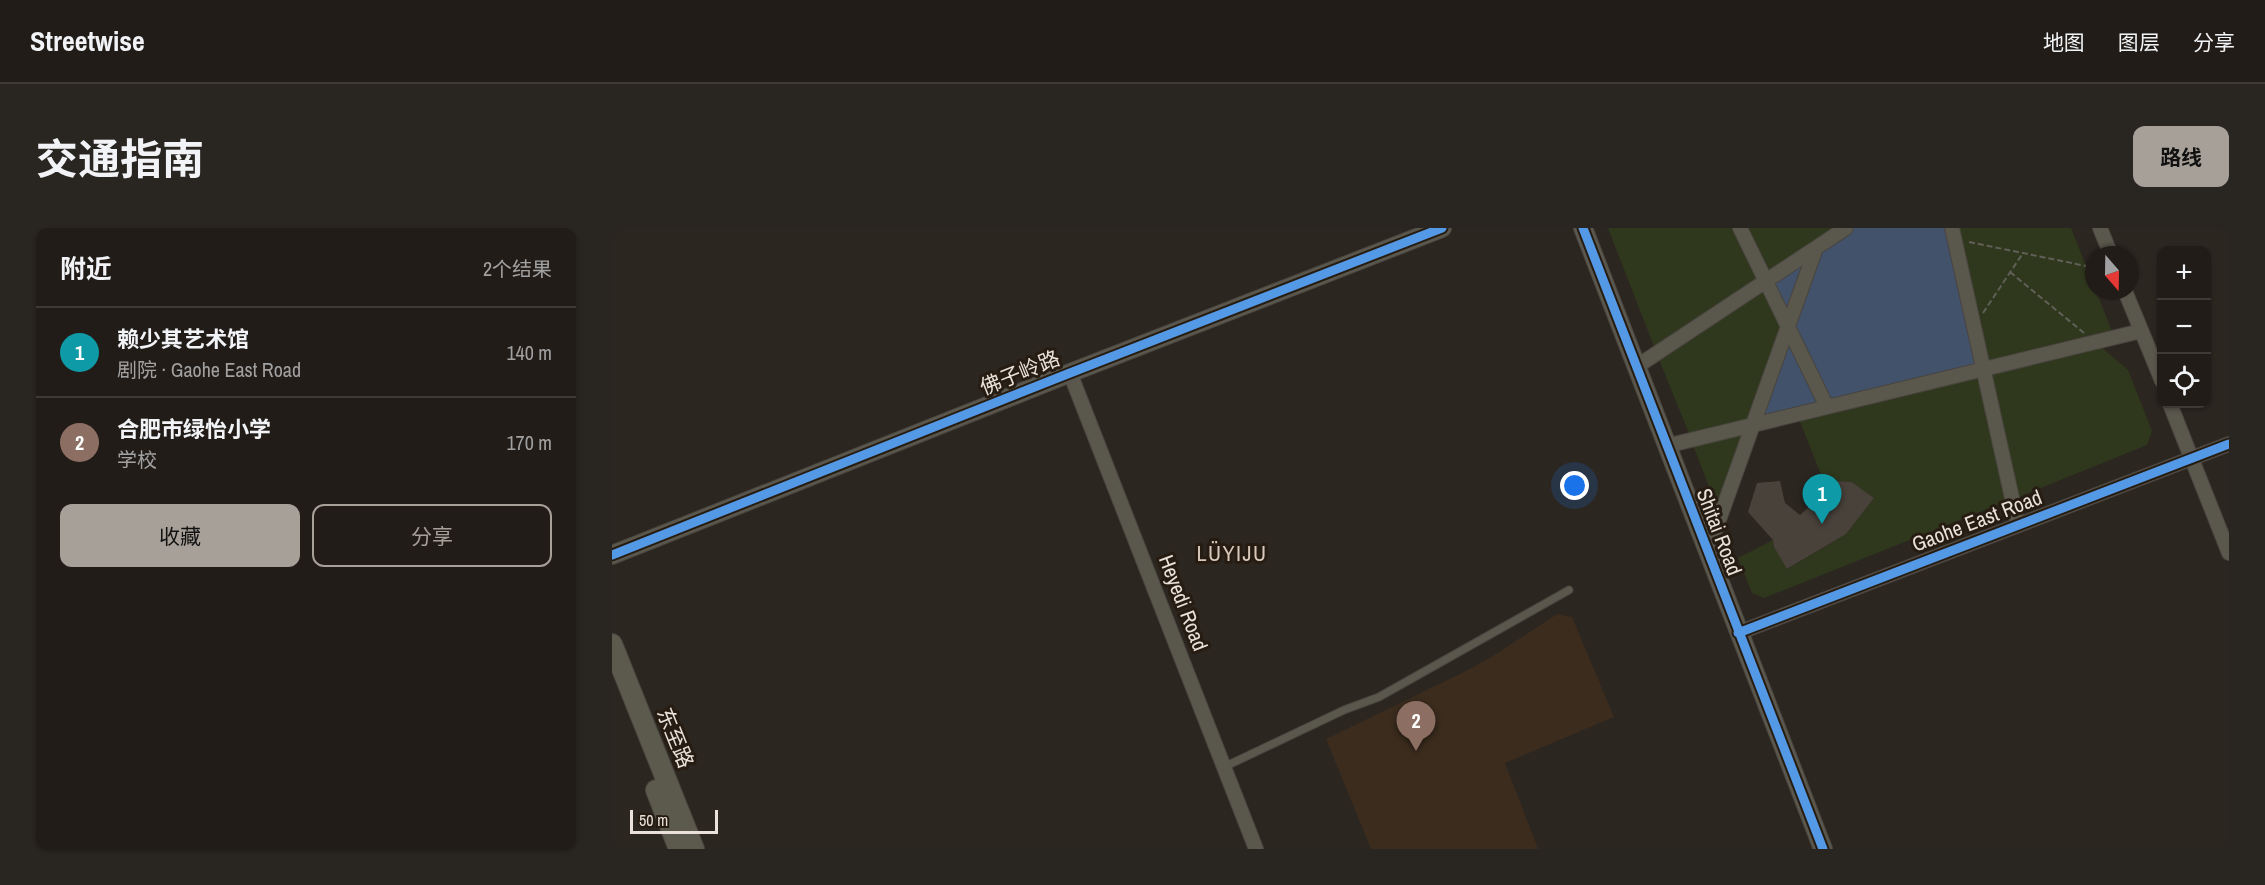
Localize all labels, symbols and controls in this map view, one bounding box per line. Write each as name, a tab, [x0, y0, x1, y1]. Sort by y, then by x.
text: Streetwise	[30, 22, 145, 60]
text: 地图	[2043, 28, 2085, 57]
text: 图层	[2118, 28, 2160, 57]
text: 分享	[2193, 28, 2235, 57]
button: 路线	[2133, 126, 2229, 187]
text: 交通指南	[36, 131, 204, 187]
north arrow	[2085, 246, 2139, 300]
map controls	[2157, 246, 2211, 408]
button: +	[2157, 246, 2211, 300]
text: 附近	[60, 251, 112, 286]
text: 2个结果	[483, 255, 552, 282]
button: −	[2157, 300, 2211, 354]
text: 赖少其艺术馆	[117, 324, 249, 354]
text: 1	[75, 339, 84, 366]
text: 140 m	[506, 339, 552, 366]
street label: 佛子岭路	[975, 343, 1064, 402]
button: locate	[2157, 354, 2211, 408]
text: 剧院 · Gaohe East Road	[117, 356, 301, 383]
text: 合肥市绿怡小学	[117, 414, 271, 444]
text: 2	[75, 429, 84, 456]
text: 170 m	[506, 429, 552, 456]
text: 学校	[117, 446, 157, 473]
your location	[1560, 471, 1589, 500]
pin: 1	[1802, 474, 1842, 524]
street label: Gaohe East Road	[1908, 482, 2046, 559]
street label: Shitai Road	[1690, 484, 1749, 579]
button: 收藏	[60, 504, 300, 567]
button: 分享	[312, 504, 552, 567]
district label: LÜYIJU	[1196, 538, 1268, 568]
street label: Heyedi Road	[1152, 551, 1215, 655]
pin: 2	[1396, 702, 1436, 751]
street label: 东至路	[650, 703, 701, 772]
scale bar	[630, 807, 718, 834]
text: 50 m	[639, 809, 668, 831]

